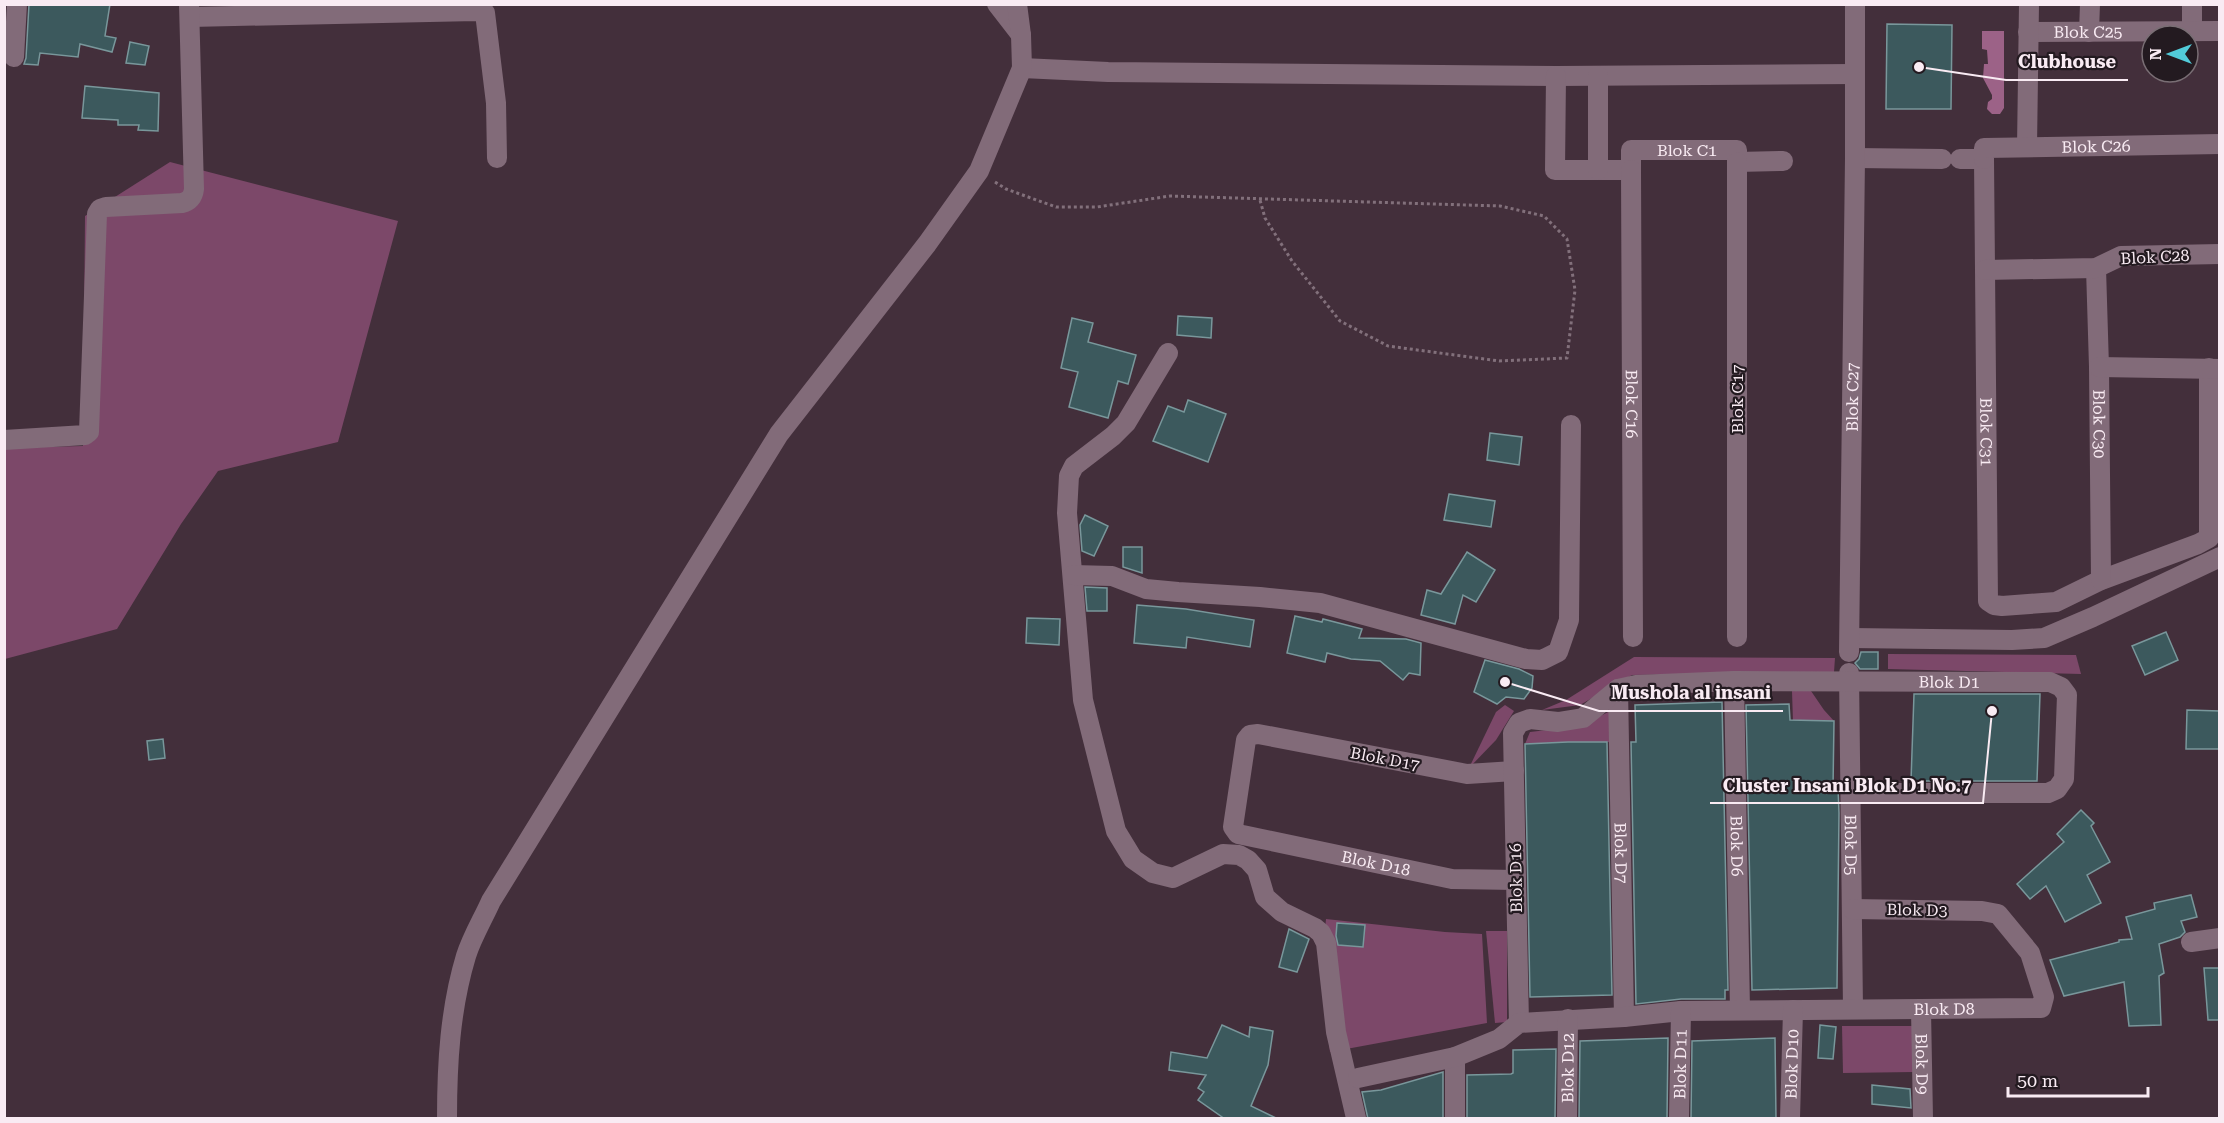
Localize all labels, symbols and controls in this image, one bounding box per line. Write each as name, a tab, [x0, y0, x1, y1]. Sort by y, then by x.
street label: Blok C25	[2053, 22, 2123, 41]
north arrow	[2140, 24, 2200, 84]
callout: Clubhouse	[2006, 44, 2128, 80]
text: N	[2146, 48, 2165, 60]
text: Clubhouse	[2018, 51, 2116, 72]
street label: Blok C26	[2061, 136, 2131, 156]
street label: Blok C1	[1657, 141, 1717, 160]
street label: Blok C28	[2120, 246, 2190, 268]
street label: Blok C27	[1842, 362, 1862, 432]
street label: Blok C17	[1728, 364, 1747, 434]
street label: Blok C16	[1622, 369, 1642, 439]
street label: Blok C30	[2090, 389, 2109, 459]
street label: Blok C31	[1977, 397, 1996, 467]
street label: Blok D1	[1919, 672, 1980, 691]
callout: Mushola al insani	[1599, 675, 1783, 711]
text: Mushola al insani	[1611, 682, 1771, 703]
street label: Blok D17	[1349, 743, 1421, 775]
callout: Cluster Insani Blok D1 No.7	[1710, 767, 1983, 803]
text: Cluster Insani Blok D1 No.7	[1723, 775, 1971, 796]
street label: Blok D5	[1841, 814, 1861, 876]
street label: Blok D6	[1727, 815, 1747, 877]
street label: Blok D7	[1611, 822, 1631, 884]
street label: Blok D16	[1506, 843, 1526, 913]
street label: Blok D18	[1340, 847, 1412, 880]
street label: Blok D3	[1886, 900, 1948, 920]
street label: Blok D8	[1913, 999, 1975, 1019]
street label: Blok D11	[1670, 1029, 1690, 1099]
street label: Blok D10	[1781, 1029, 1802, 1099]
street label: Blok D12	[1558, 1033, 1577, 1103]
street label: Blok D9	[1912, 1033, 1932, 1095]
scale bar	[2008, 1060, 2148, 1098]
text: 50 m	[2017, 1070, 2058, 1091]

